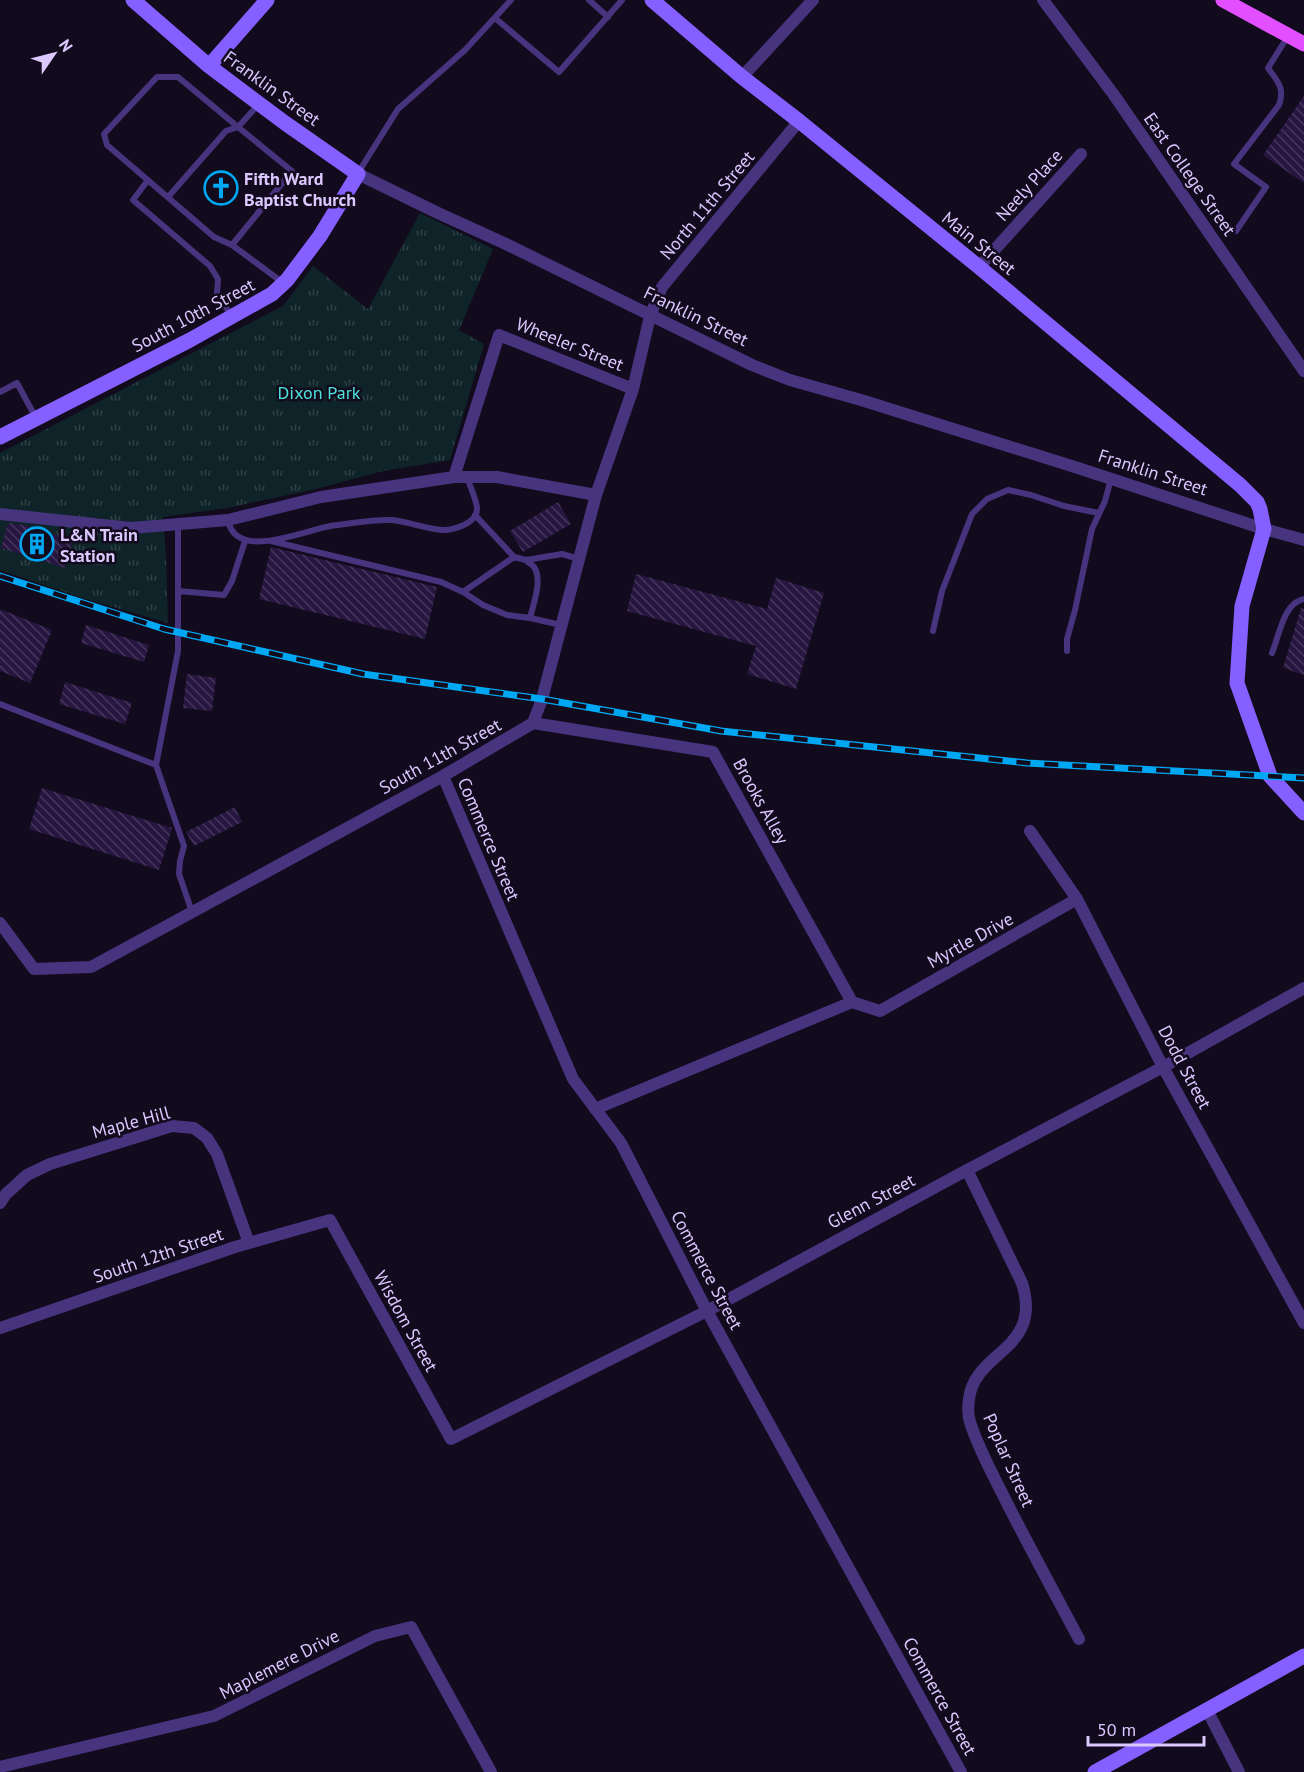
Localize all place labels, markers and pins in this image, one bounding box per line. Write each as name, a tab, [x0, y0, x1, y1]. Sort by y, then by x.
place label: Fifth Ward Baptist Church	[244, 167, 356, 211]
church icon: Fifth Ward Baptist Church	[203, 170, 239, 206]
place label: L&N Train Station	[60, 523, 138, 567]
building icon: L&N Train Station	[19, 526, 55, 562]

